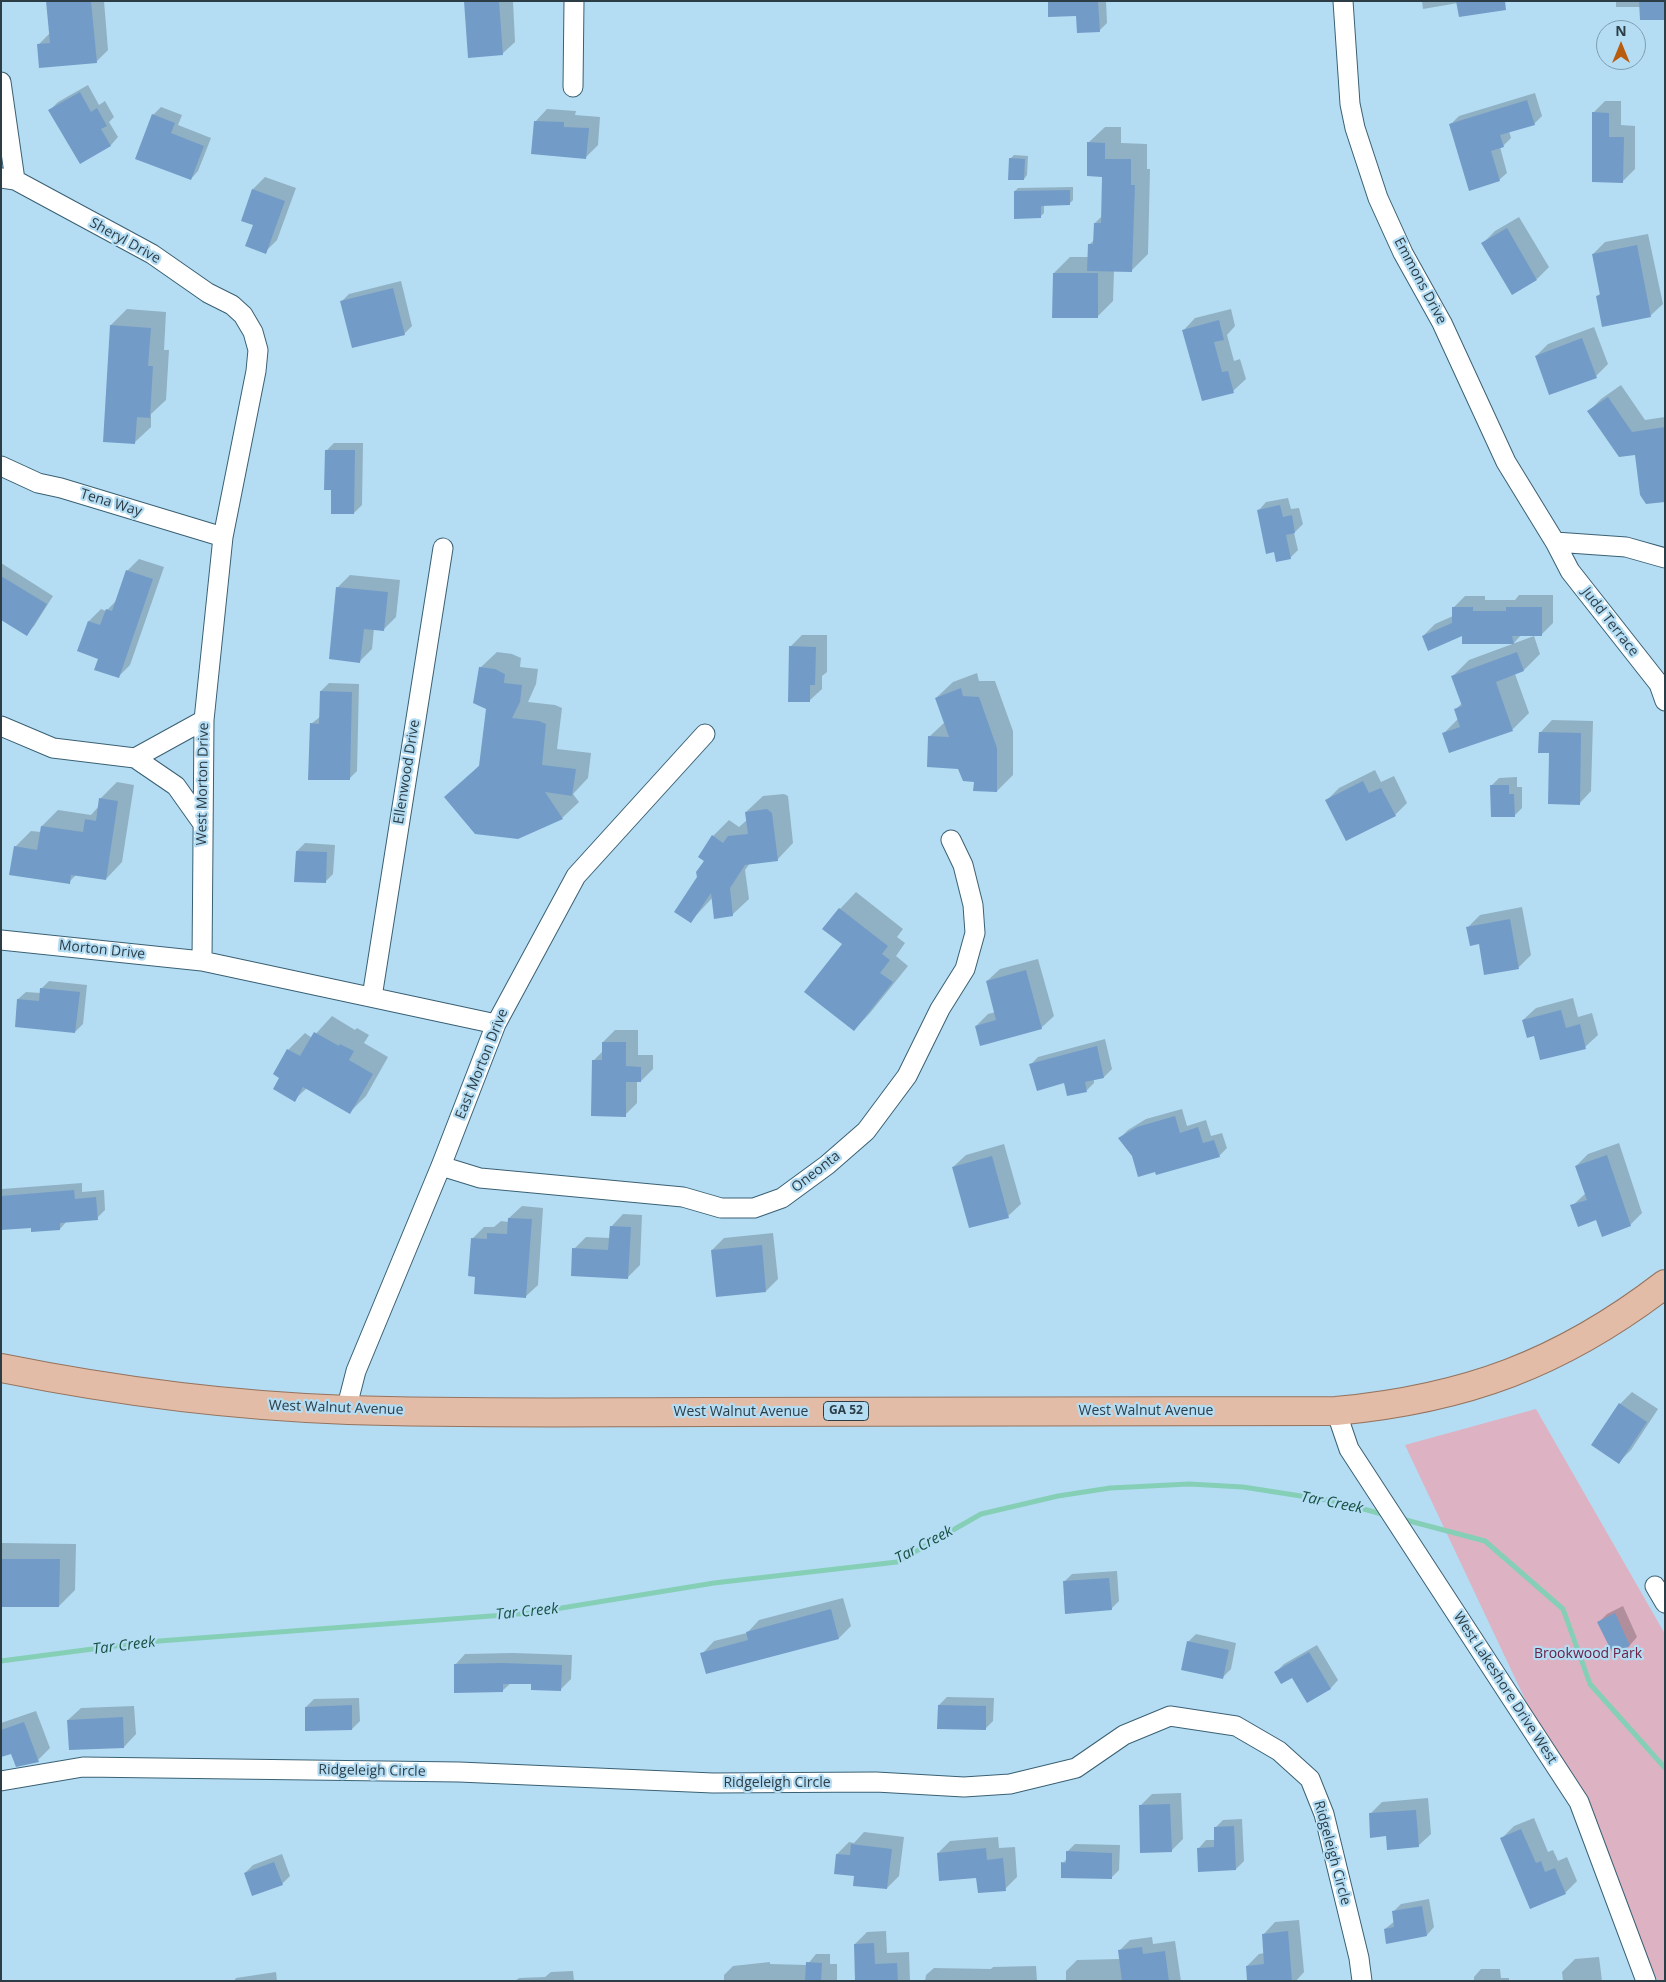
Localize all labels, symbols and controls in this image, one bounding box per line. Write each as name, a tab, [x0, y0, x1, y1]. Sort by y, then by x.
north arrow	[1596, 20, 1646, 70]
text: N	[1615, 21, 1627, 40]
street label: Sheryl Drive	[87, 215, 163, 267]
street label: Emmons Drive	[1390, 235, 1450, 327]
street label: Tena Way	[78, 486, 144, 520]
street label: Judd Terrace	[1578, 584, 1642, 660]
street label: Ellenwood Drive	[390, 719, 424, 825]
street label: West Morton Drive	[194, 722, 212, 846]
street label: Morton Drive	[58, 937, 146, 963]
street label: East Morton Drive	[452, 1006, 512, 1122]
street label: Oneonta	[788, 1148, 844, 1196]
street label: West Walnut Avenue	[268, 1397, 404, 1419]
road number: GA 52	[824, 1402, 868, 1420]
street label: West Walnut Avenue	[1079, 1403, 1213, 1419]
street label: West Walnut Avenue	[674, 1404, 808, 1420]
water label: Tar Creek	[1299, 1488, 1365, 1518]
water label: Tar Creek	[892, 1522, 956, 1568]
water label: Tar Creek	[495, 1600, 559, 1624]
street label: West Lakeshore Drive West	[1450, 1609, 1560, 1767]
water label: Tar Creek	[92, 1633, 156, 1659]
park label: Brookwood Park	[1534, 1646, 1642, 1662]
street label: Ridgeleigh Circle	[318, 1762, 426, 1780]
street label: Ridgeleigh Circle	[723, 1775, 831, 1791]
street label: Ridgeleigh Circle	[1310, 1799, 1354, 1907]

